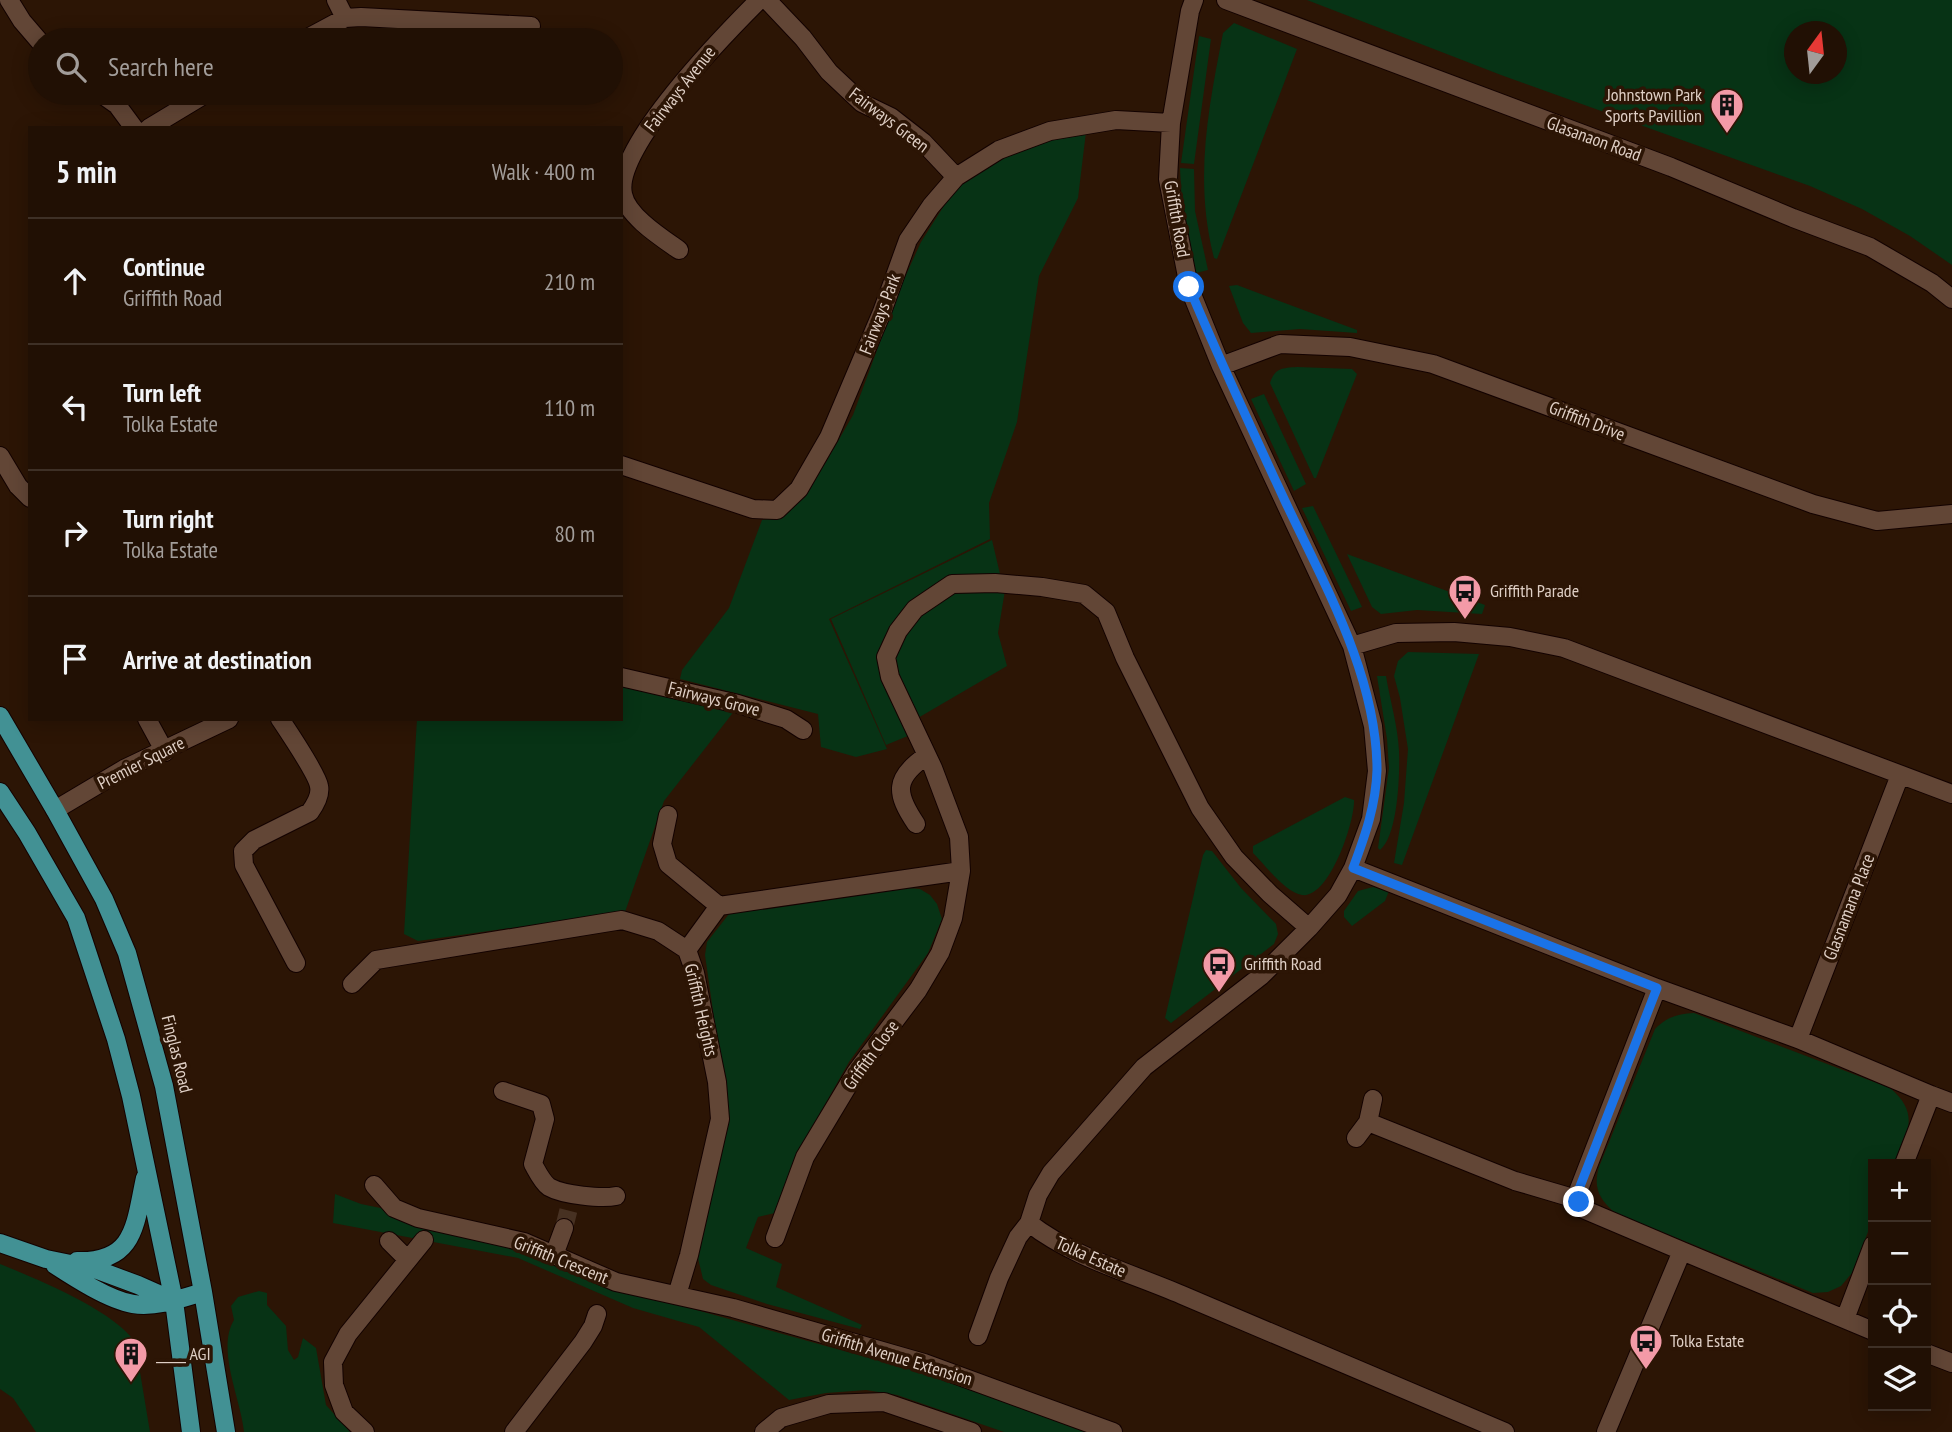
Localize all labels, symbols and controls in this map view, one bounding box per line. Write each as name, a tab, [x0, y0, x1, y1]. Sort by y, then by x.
north arrow	[1784, 21, 1847, 84]
search box	[28, 28, 623, 105]
street label: Fairways Avenue	[639, 41, 720, 136]
icon: search	[52, 48, 90, 86]
text: Search here	[108, 50, 214, 83]
street label: Fairways Green	[845, 82, 934, 157]
place label: Johnstown Park Sports Pavillion	[1605, 83, 1702, 127]
building icon: Johnstown Park Sports Pavillion	[1708, 86, 1746, 135]
street label: Glasanaon Road	[1544, 111, 1645, 166]
text: 5 min	[56, 152, 117, 191]
text: Walk · 400 m	[492, 157, 595, 186]
street label: Griffith Road	[1159, 179, 1196, 259]
text: Continue	[123, 250, 205, 283]
icon: ahead	[56, 262, 94, 300]
text: 210 m	[544, 267, 595, 296]
street label: Fairways Park	[854, 270, 905, 357]
route start	[1173, 271, 1204, 302]
text: Griffith Road	[123, 283, 222, 312]
text: Turn left	[123, 376, 201, 409]
icon: left	[56, 388, 94, 426]
text: 110 m	[544, 393, 595, 422]
street label: Griffith Drive	[1546, 396, 1628, 446]
text: Tolka Estate	[123, 409, 218, 438]
text: Turn right	[123, 502, 214, 535]
icon: right	[56, 514, 94, 552]
text: 80 m	[554, 519, 595, 548]
text: Tolka Estate	[123, 535, 218, 564]
bus stop icon: Griffith Parade	[1446, 572, 1484, 621]
place label: Griffith Parade	[1490, 579, 1579, 602]
icon: arrive	[56, 640, 94, 678]
text: Arrive at destination	[123, 643, 312, 676]
street label: Fairways Grove	[666, 676, 762, 721]
street label: Premier Square	[93, 731, 188, 794]
street label: Glasnamana Place	[1818, 850, 1879, 963]
bus stop icon: Griffith Road	[1200, 945, 1238, 994]
place label: Griffith Road	[1244, 952, 1322, 975]
street label: Griffith Heights	[680, 961, 723, 1059]
street label: Finglas Road	[157, 1013, 198, 1095]
street label: Griffith Close	[838, 1015, 904, 1094]
map controls	[1868, 1159, 1931, 1411]
button: +	[1868, 1159, 1931, 1222]
route end	[1563, 1186, 1594, 1217]
button: −	[1868, 1222, 1931, 1285]
street label: Griffith Crescent	[511, 1230, 612, 1289]
street label: Tolka Estate	[1053, 1231, 1130, 1282]
button: locate	[1868, 1285, 1931, 1348]
bus stop icon: Tolka Estate	[1627, 1322, 1665, 1371]
street label: Griffith Avenue Extension	[819, 1323, 975, 1390]
place label: Tolka Estate	[1670, 1329, 1744, 1352]
building icon: _____ AGI	[112, 1335, 150, 1384]
place label: _____ AGI	[156, 1342, 211, 1365]
button: layers	[1868, 1348, 1931, 1411]

